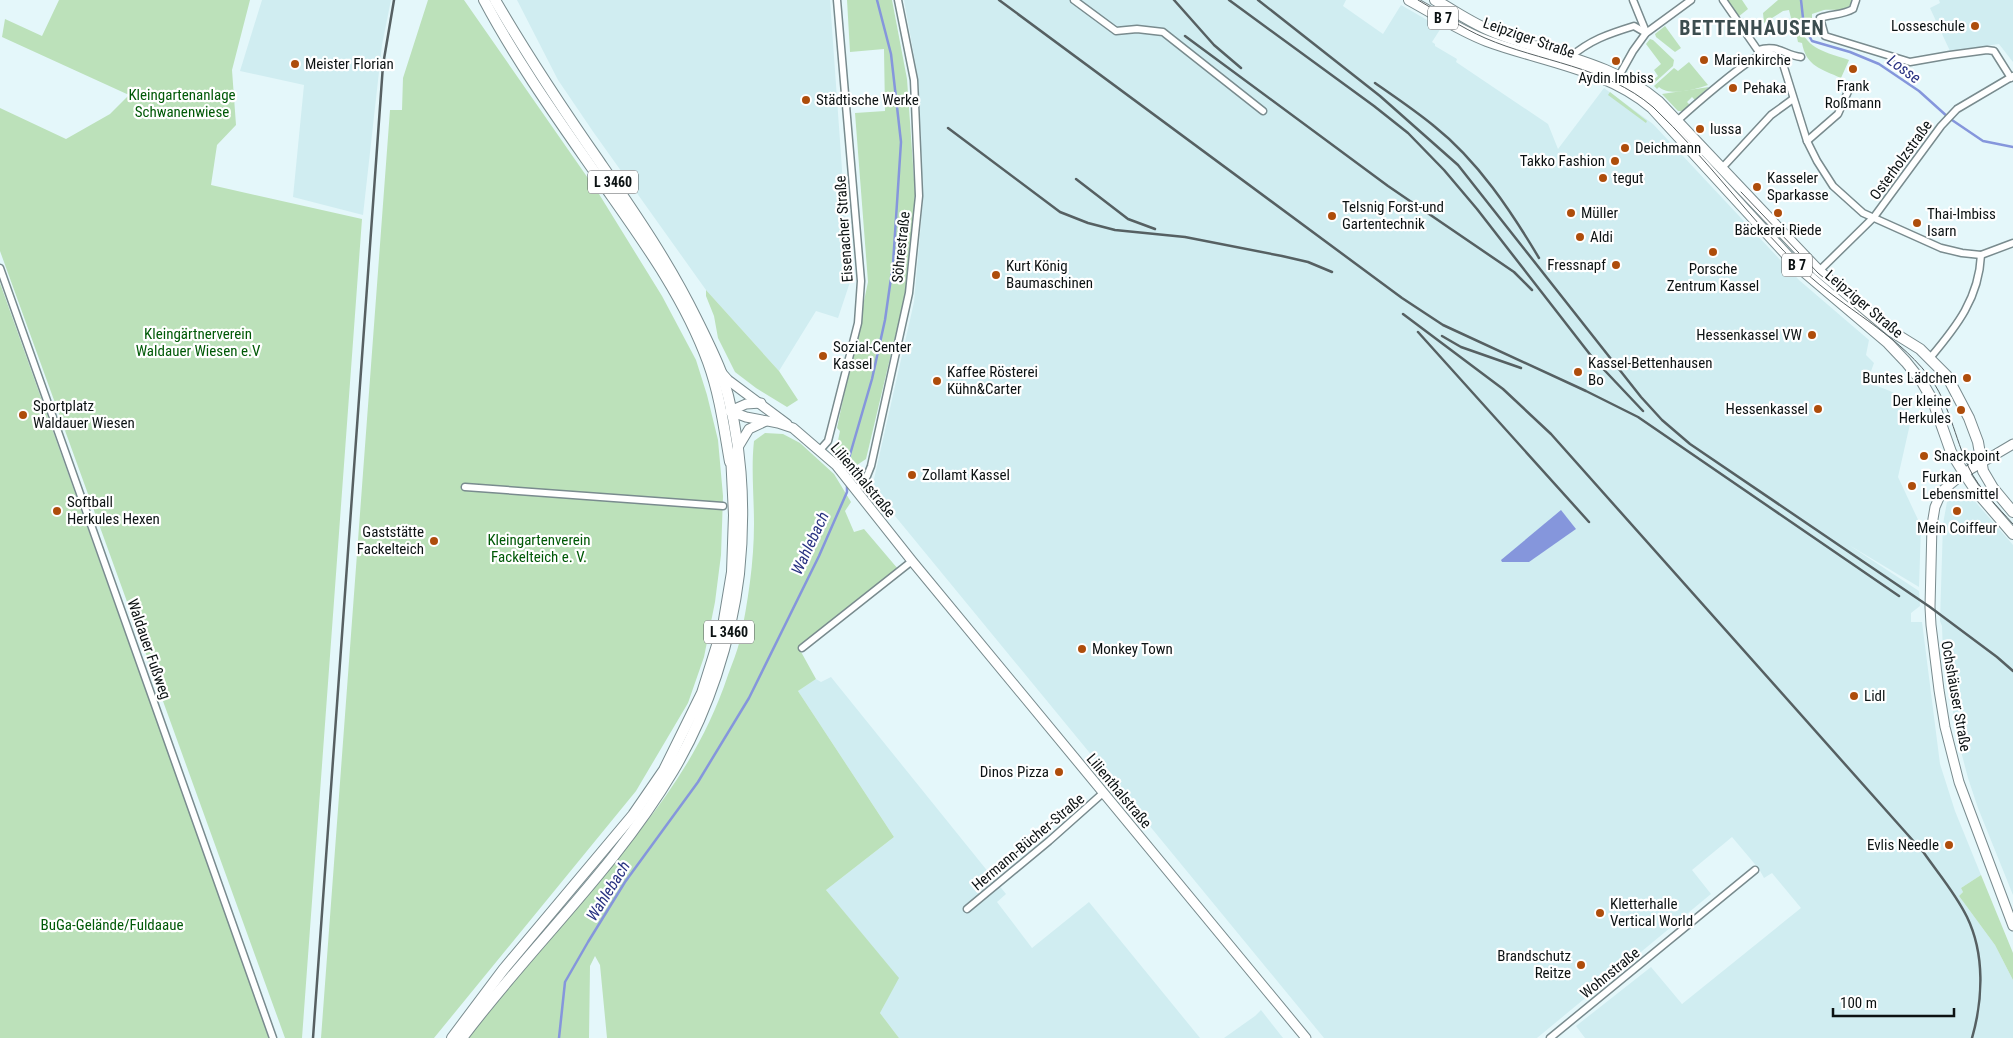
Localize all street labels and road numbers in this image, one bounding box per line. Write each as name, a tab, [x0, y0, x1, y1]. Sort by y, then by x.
road number: B 7	[1428, 7, 1458, 30]
street label: Leipziger Straße	[1481, 14, 1577, 62]
street label: Osterholzstraße	[1866, 117, 1936, 203]
road number: L 3460	[588, 170, 638, 193]
street label: Eisenacher Straße	[831, 175, 857, 283]
street label: Söhrestraße	[888, 210, 914, 284]
road number: B 7	[1782, 254, 1812, 276]
street label: Leipziger Straße	[1821, 266, 1907, 342]
street label: Lilienthalstraße	[827, 439, 899, 521]
street label: Waldauer Fußweg	[123, 596, 175, 702]
road number: L 3460	[704, 620, 754, 644]
street label: Ochshäuser Straße	[1937, 639, 1975, 753]
street label: Lilienthalstraße	[1083, 750, 1155, 832]
street label: Hermann-Bücher-Straße	[968, 790, 1088, 894]
street label: Wohnstraße	[1577, 944, 1643, 1002]

